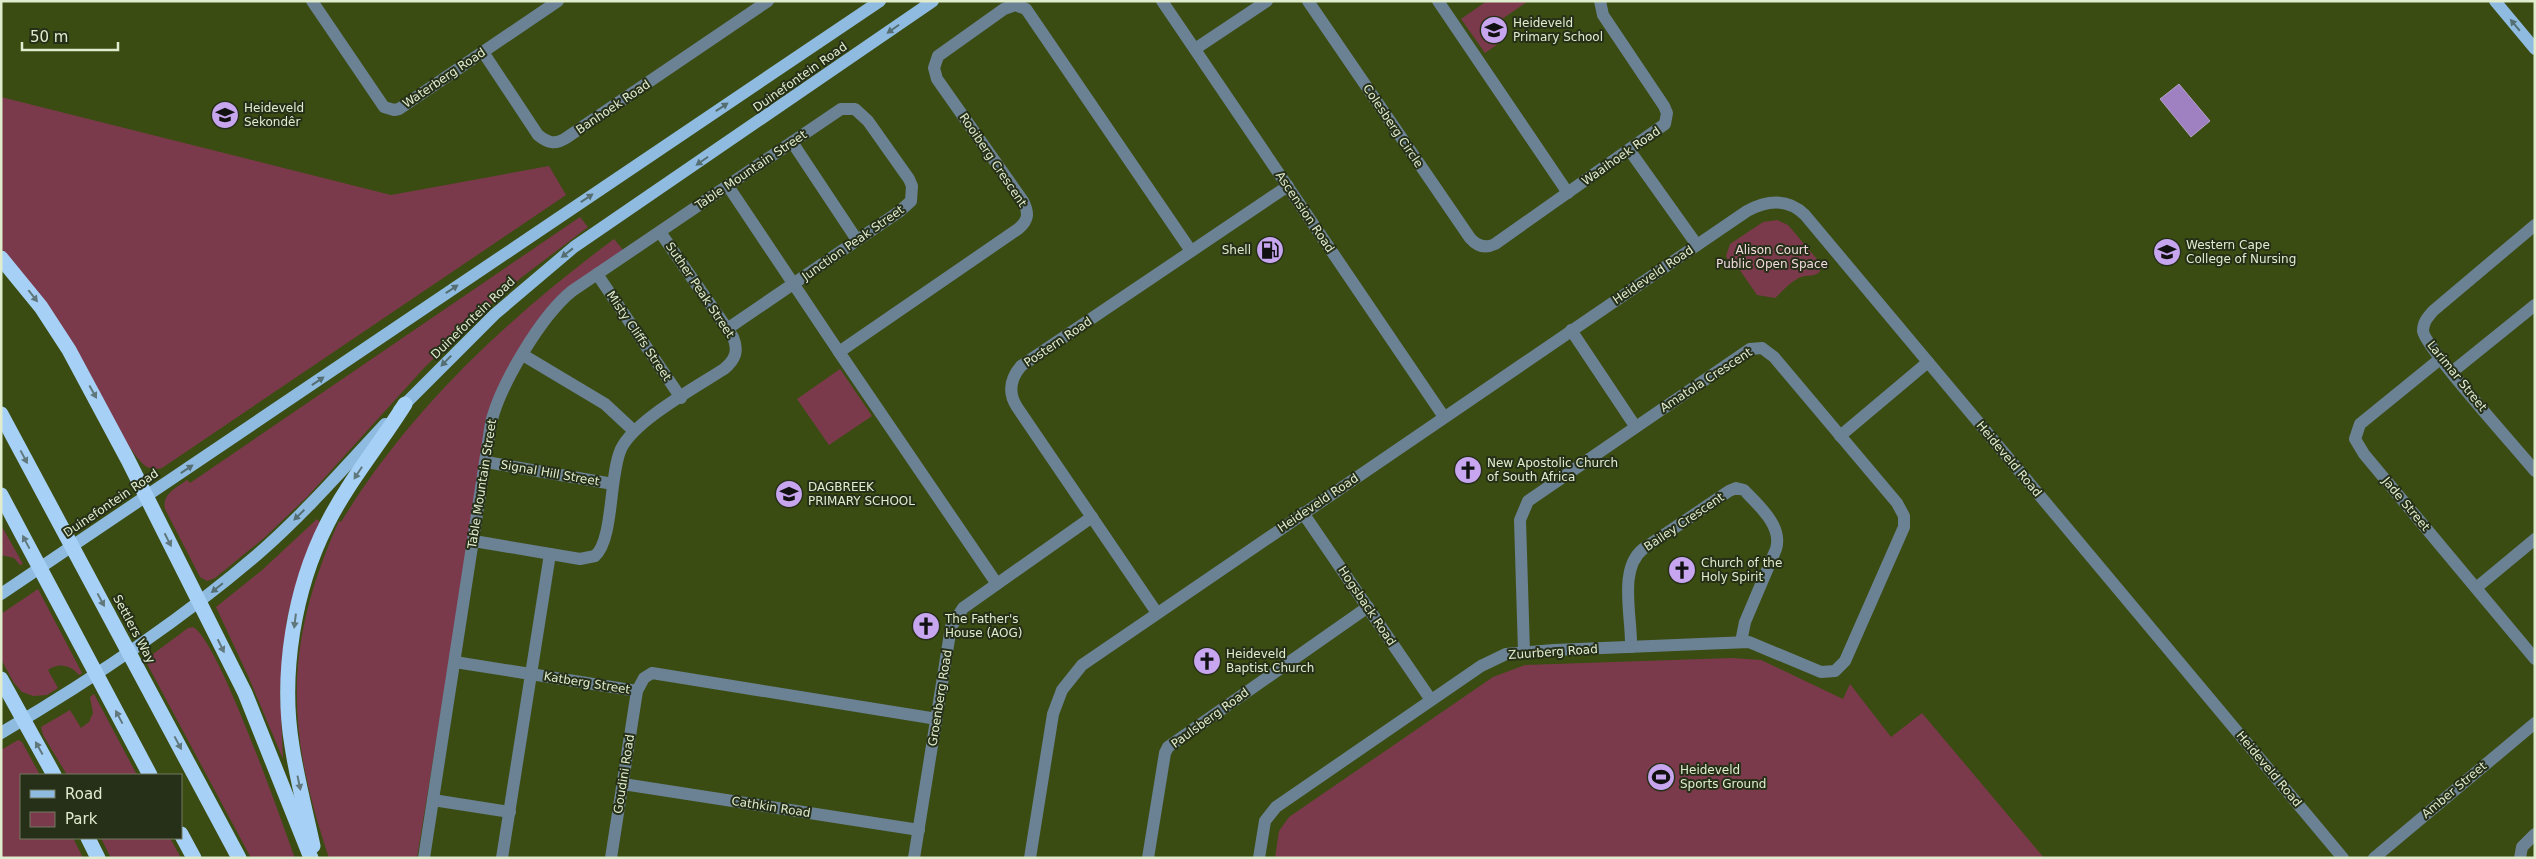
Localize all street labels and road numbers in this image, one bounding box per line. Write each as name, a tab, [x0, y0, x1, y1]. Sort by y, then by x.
street label: Duinefontein Road	[750, 39, 850, 115]
street label: Waterberg Road	[400, 45, 488, 111]
street label: Banhoek Road	[573, 77, 653, 137]
street label: Colesberg Circle	[1360, 82, 1426, 170]
street label: Rooiberg Crescent	[956, 111, 1030, 210]
street label: Waaihoek Road	[1579, 124, 1663, 188]
street label: Table Mountain Street	[692, 127, 809, 213]
street label: Ascension Road	[1273, 169, 1337, 255]
street label: Junction Peak Street	[799, 202, 907, 284]
street label: Suther Peak Street	[663, 239, 737, 341]
street label: Heideveld Road	[1610, 243, 1696, 307]
street label: Duinefontein Road	[428, 274, 518, 362]
street label: Misty Cliffs Street	[604, 288, 674, 384]
street label: Postern Road	[1021, 314, 1095, 370]
street label: Larimar Street	[2424, 338, 2490, 414]
street label: Amatola Crescent	[1657, 345, 1755, 415]
street label: Table Mountain Street	[465, 418, 499, 551]
street label: Heideveld Road	[1973, 418, 2045, 500]
street label: Signal Hill Street	[500, 457, 601, 489]
street label: Duinefontein Road	[61, 466, 161, 540]
street label: Heideveld Road	[1275, 471, 1361, 535]
street label: Jade Street	[2379, 473, 2433, 534]
street label: Bailey Crescent	[1641, 490, 1727, 554]
street label: Hogsback Road	[1335, 564, 1399, 648]
street label: Settlers Way	[110, 592, 158, 666]
street label: Zuurberg Road	[1508, 642, 1598, 662]
street label: Groenberg Road	[925, 649, 955, 747]
street label: Katberg Street	[543, 669, 632, 697]
street label: Paulsberg Road	[1168, 685, 1252, 751]
street label: Heideveld Road	[2233, 728, 2305, 810]
street label: Goudini Road	[611, 733, 637, 815]
street label: Amber Street	[2419, 759, 2489, 821]
street label: Cathkin Road	[730, 794, 812, 820]

